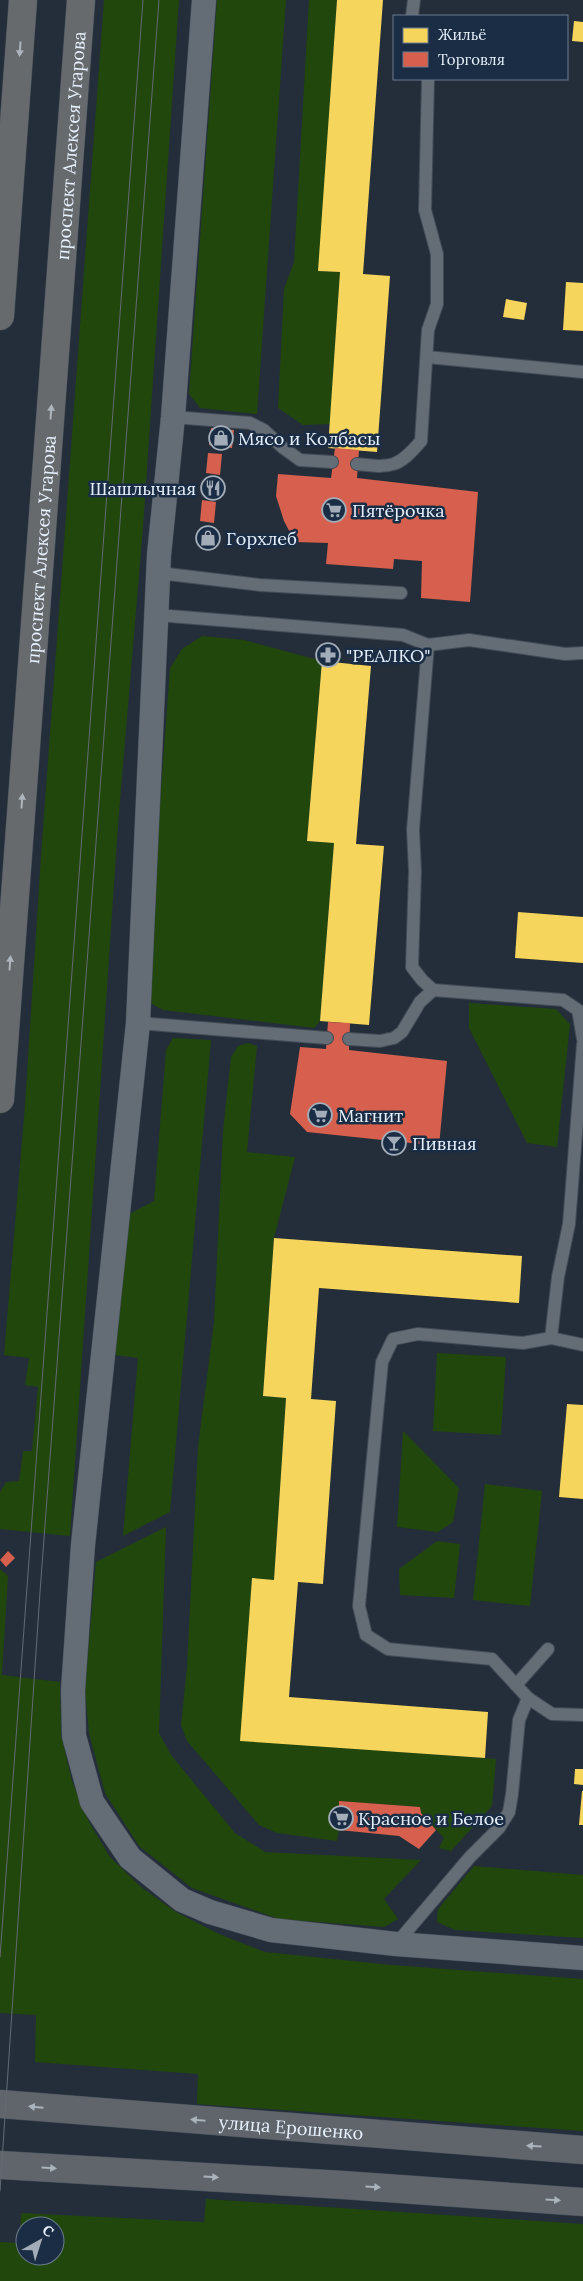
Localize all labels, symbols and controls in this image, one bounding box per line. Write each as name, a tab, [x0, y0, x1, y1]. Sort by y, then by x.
legend	[393, 15, 568, 80]
text: Жильё	[438, 25, 486, 44]
street label: проспект Алексея Угарова	[50, 30, 90, 261]
one-way arrow	[15, 41, 23, 57]
text: Торговля	[438, 50, 505, 69]
one-way arrow	[47, 404, 55, 420]
shop icon: Мясо и Колбасы	[208, 425, 234, 451]
place label: Мясо и Колбасы	[238, 427, 380, 450]
street label: проспект Алексея Угарова	[21, 434, 60, 665]
restaurant icon: Шашлычная	[200, 475, 226, 501]
place label: Шашлычная	[89, 477, 196, 500]
supermarket icon: Пятёрочка	[321, 497, 347, 523]
place label: Пятёрочка	[352, 499, 444, 522]
shop icon: Горхлеб	[195, 525, 221, 551]
place label: Горхлеб	[226, 527, 297, 550]
pharmacy icon: "РЕАЛКО"	[315, 642, 341, 668]
place label: "РЕАЛКО"	[346, 644, 431, 667]
one-way arrow	[18, 793, 26, 809]
one-way arrow	[6, 955, 14, 971]
supermarket icon: Магнит	[307, 1102, 333, 1128]
place label: Магнит	[338, 1104, 403, 1127]
bar icon: Пивная	[381, 1130, 407, 1156]
place label: Пивная	[412, 1132, 477, 1155]
supermarket icon: Красное и Белое	[328, 1805, 354, 1831]
place label: Красное и Белое	[358, 1807, 504, 1830]
one-way arrow	[28, 2102, 44, 2110]
street label: улица Ерошенко	[218, 2110, 364, 2144]
one-way arrow	[190, 2116, 206, 2124]
one-way arrow	[526, 2142, 542, 2150]
one-way arrow	[41, 2164, 57, 2172]
one-way arrow	[203, 2173, 219, 2181]
one-way arrow	[365, 2183, 381, 2191]
one-way arrow	[545, 2197, 561, 2205]
north arrow	[15, 2216, 65, 2266]
text: С	[39, 2221, 58, 2241]

